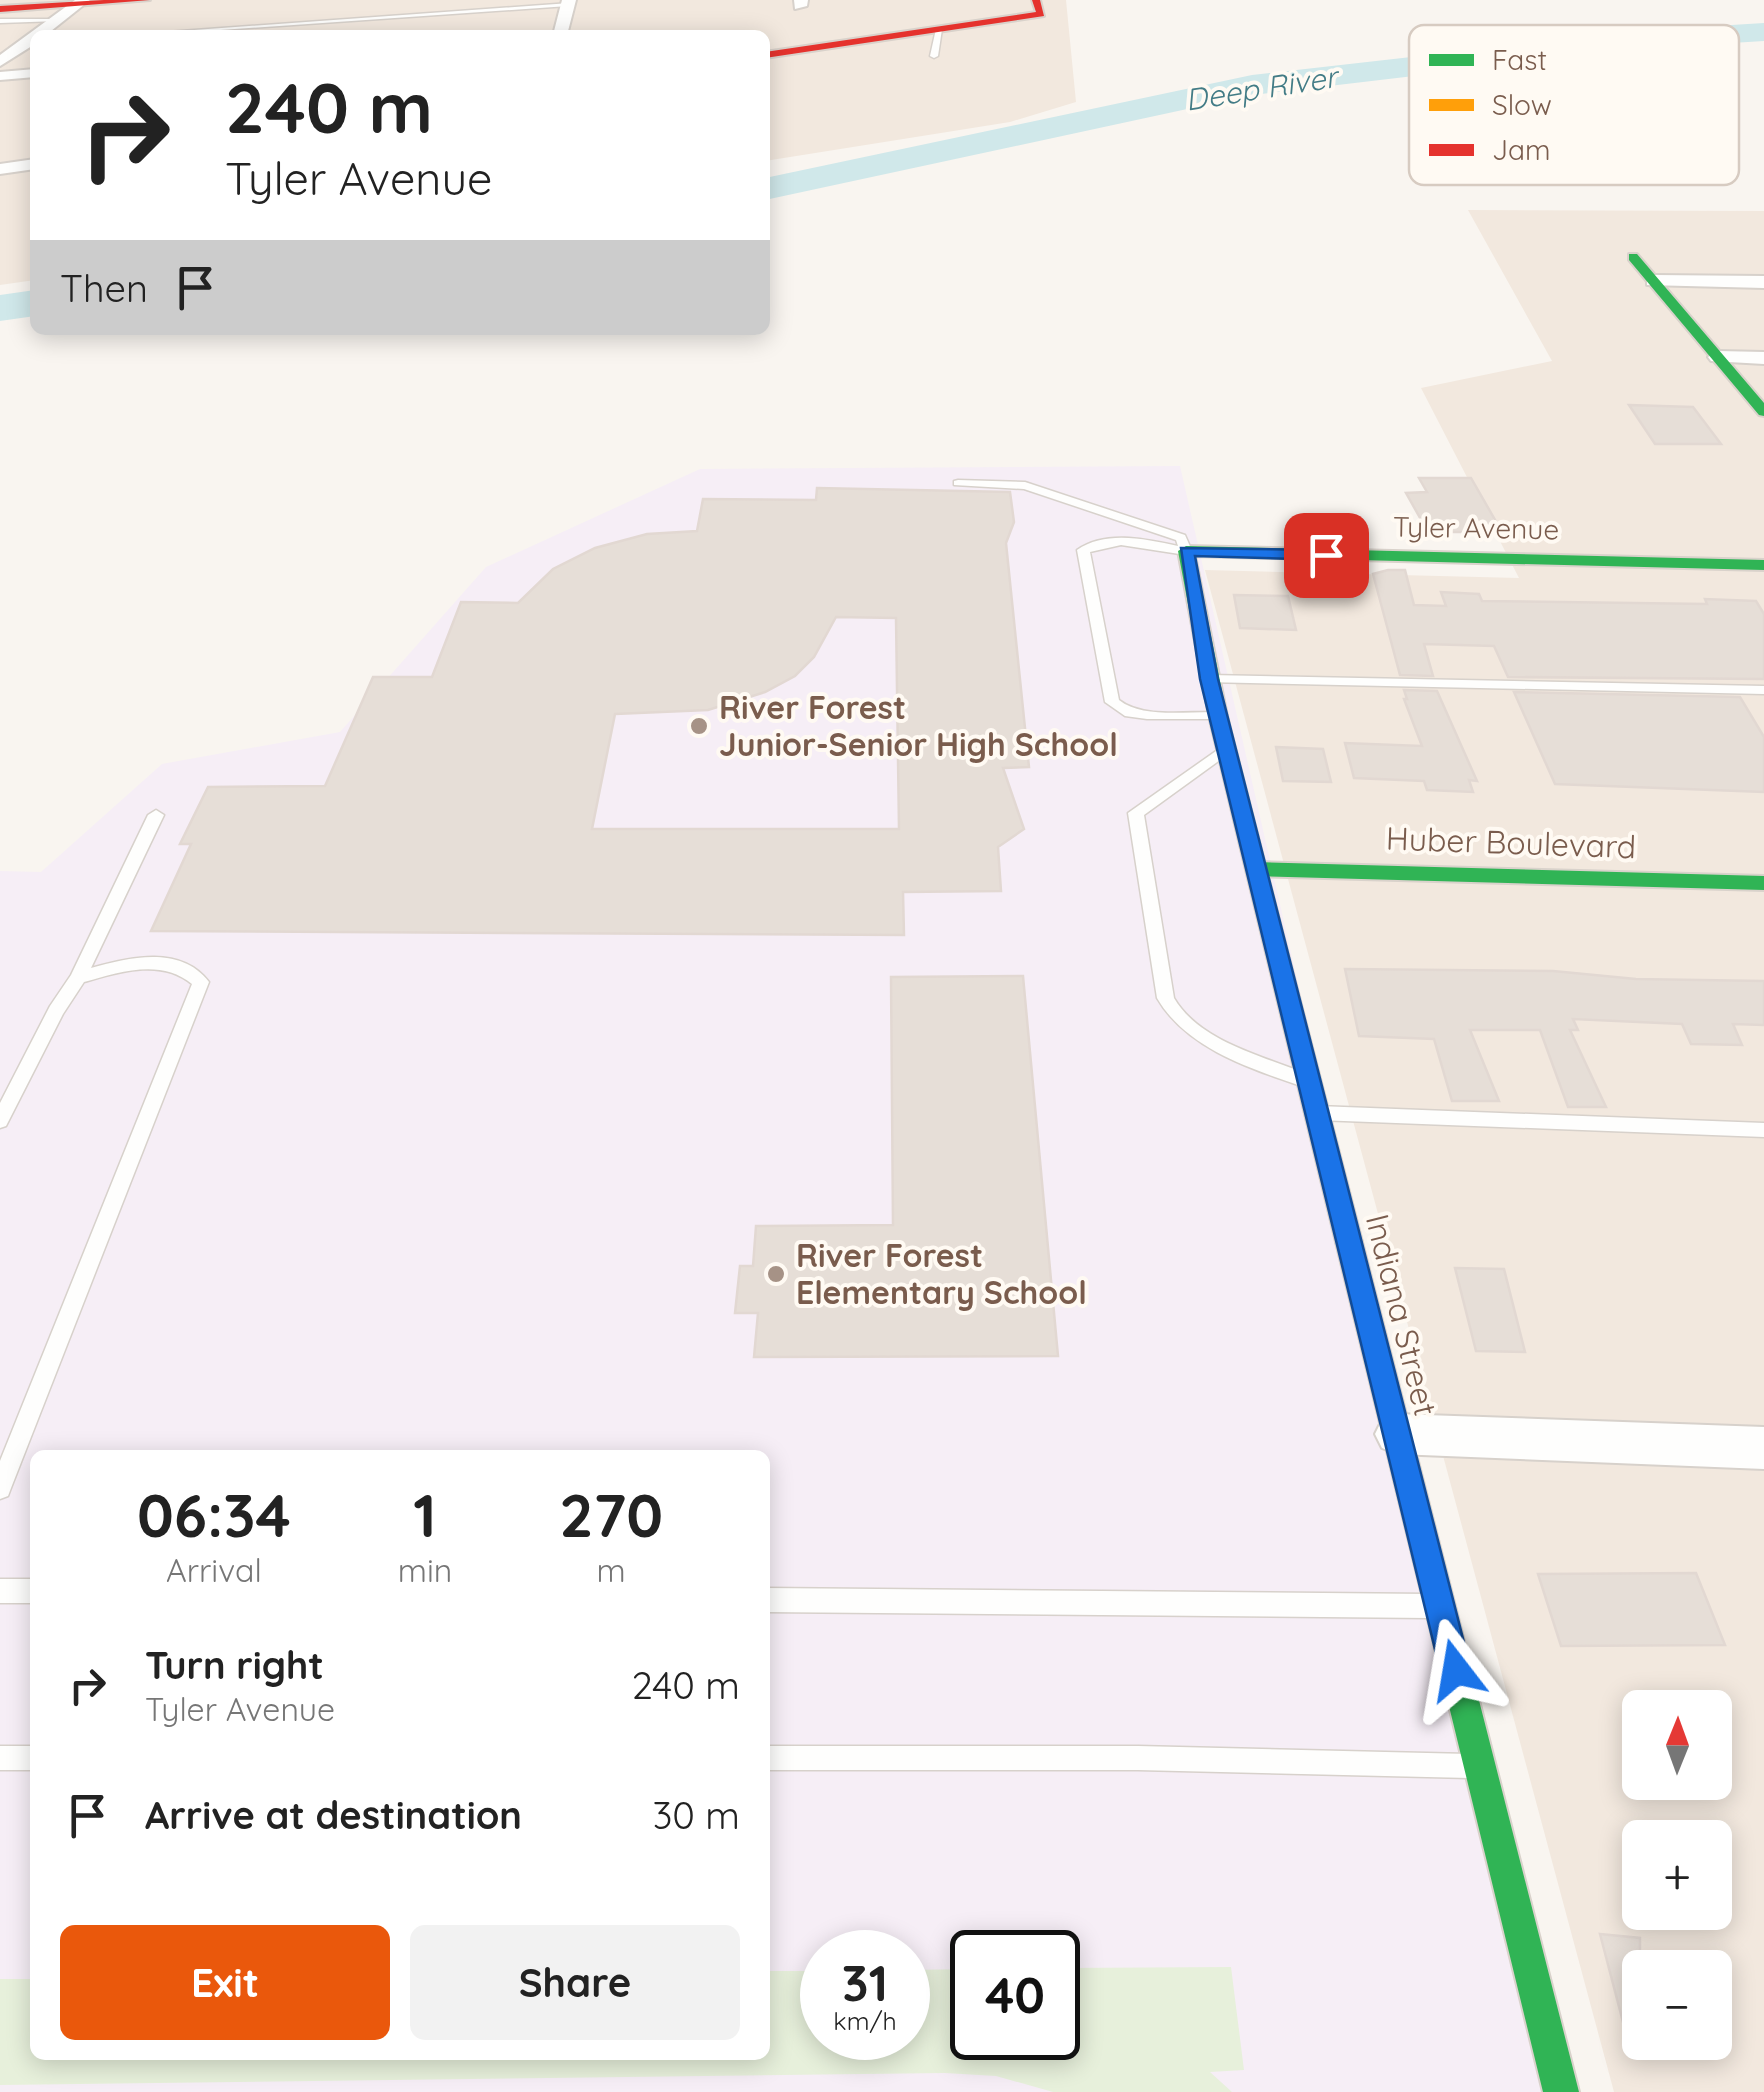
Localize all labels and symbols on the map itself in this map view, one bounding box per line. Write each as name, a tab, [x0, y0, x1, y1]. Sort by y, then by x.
legend	[1409, 25, 1739, 185]
text: Fast	[1492, 42, 1547, 77]
water label: Deep River	[1182, 57, 1343, 119]
text: Slow	[1492, 87, 1552, 122]
text: Jam	[1492, 132, 1551, 167]
street label: Tyler Avenue	[1393, 509, 1560, 546]
pin	[1284, 513, 1369, 598]
place label: River Forest Junior-Senior High School	[719, 687, 1118, 764]
marker: River Forest Junior-Senior High School	[688, 715, 710, 737]
street label: Huber Boulevard	[1385, 818, 1637, 866]
street label: Indiana Street	[1358, 1210, 1446, 1420]
place label: River Forest Elementary School	[796, 1235, 1087, 1312]
marker: River Forest Elementary School	[765, 1263, 787, 1285]
position arrow	[1404, 1618, 1508, 1722]
north arrow	[1622, 1690, 1732, 1800]
speed limit sign: 40	[950, 1930, 1080, 2060]

